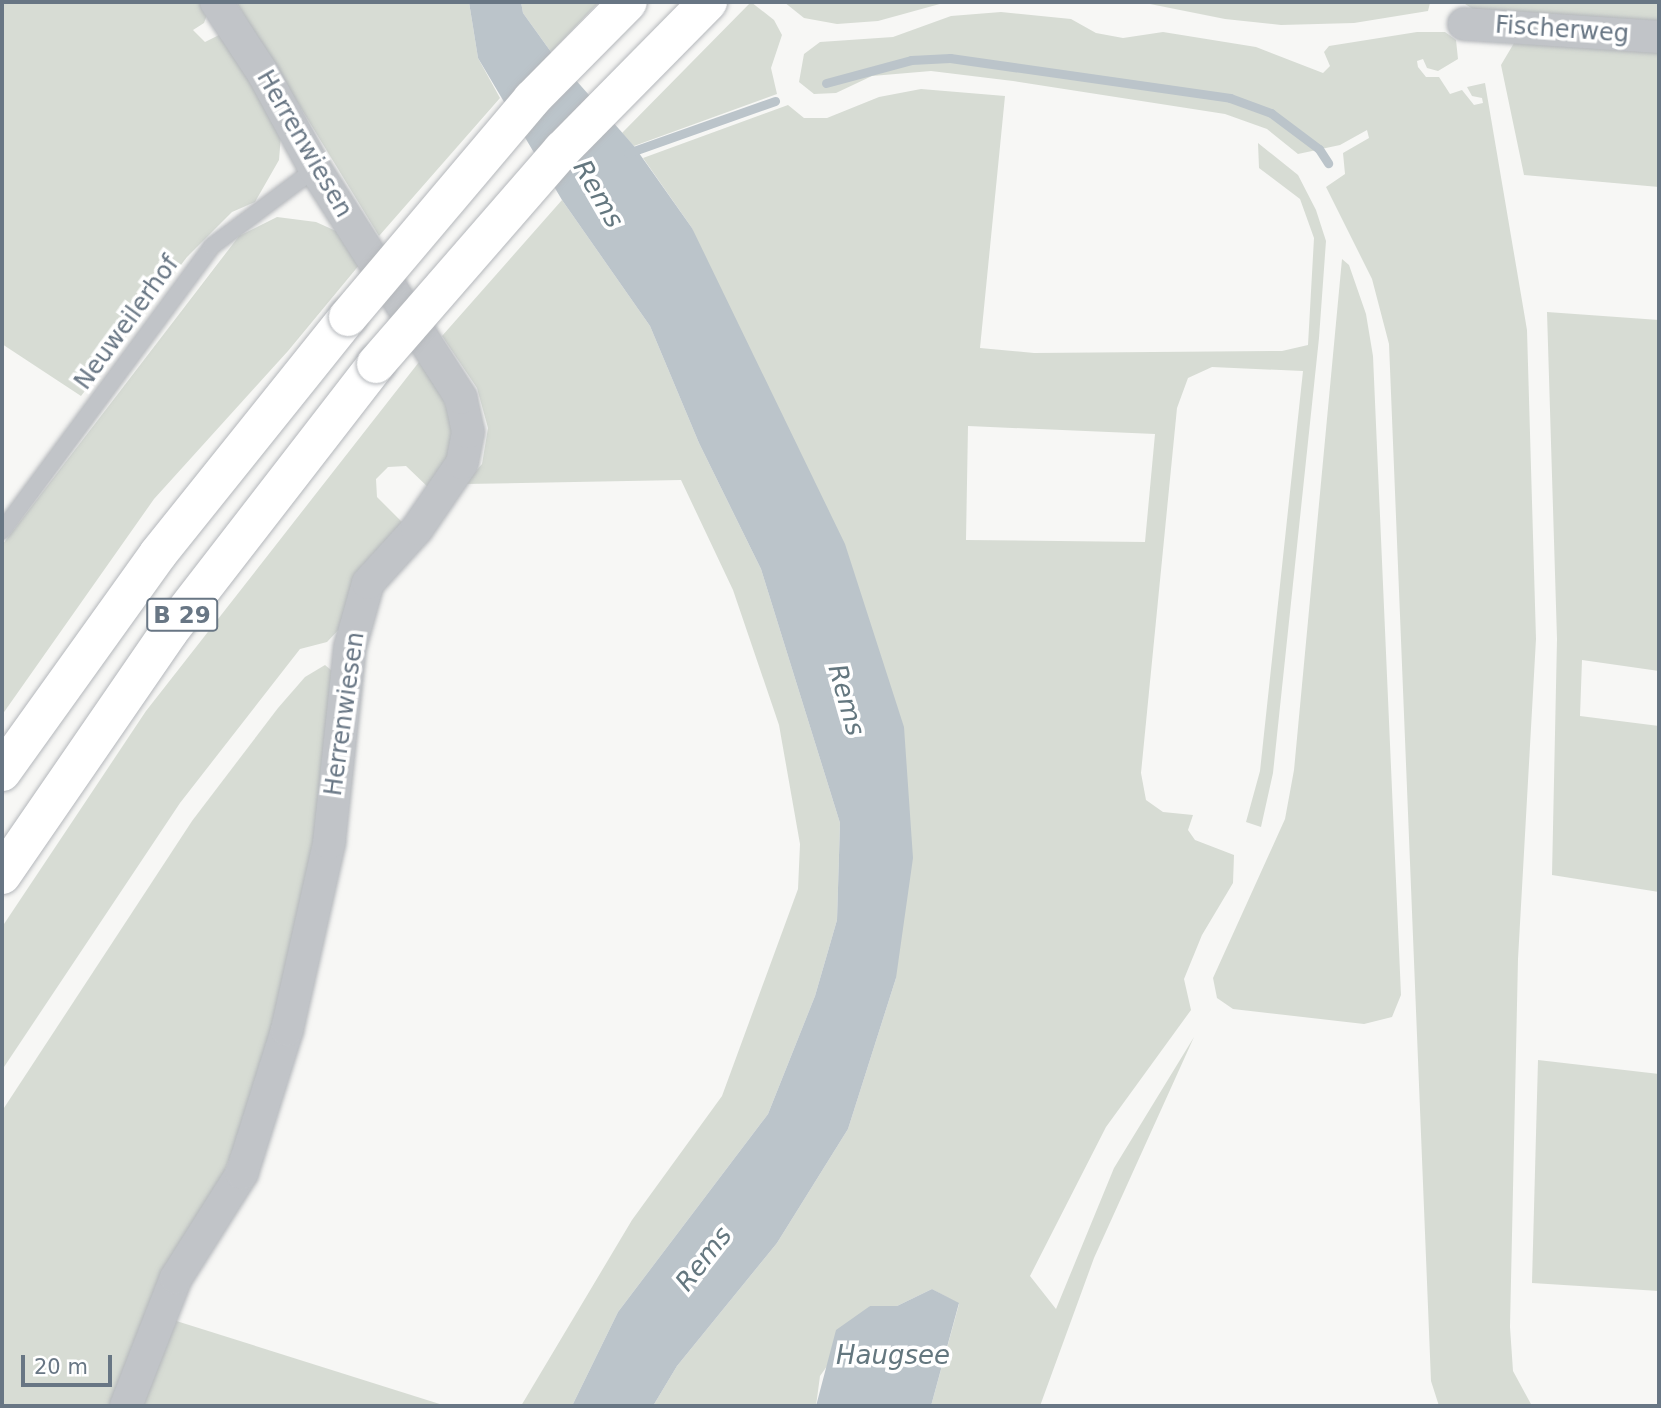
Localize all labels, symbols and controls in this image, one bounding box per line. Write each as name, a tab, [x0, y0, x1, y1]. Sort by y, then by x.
street label: Fischerweg	[1494, 11, 1630, 49]
street label: Herrenwiesen	[250, 65, 358, 223]
water label: Rems	[566, 155, 630, 233]
street label: Neuweilerhof	[69, 251, 185, 395]
road number: B 29	[145, 596, 219, 635]
street label: Herrenwiesen	[319, 630, 371, 798]
water label: Rems	[821, 661, 871, 739]
water label: Rems	[669, 1221, 739, 1297]
water label: Haugsee	[836, 1340, 950, 1372]
scale bar	[24, 1342, 116, 1386]
text: 20 m	[34, 1355, 88, 1379]

